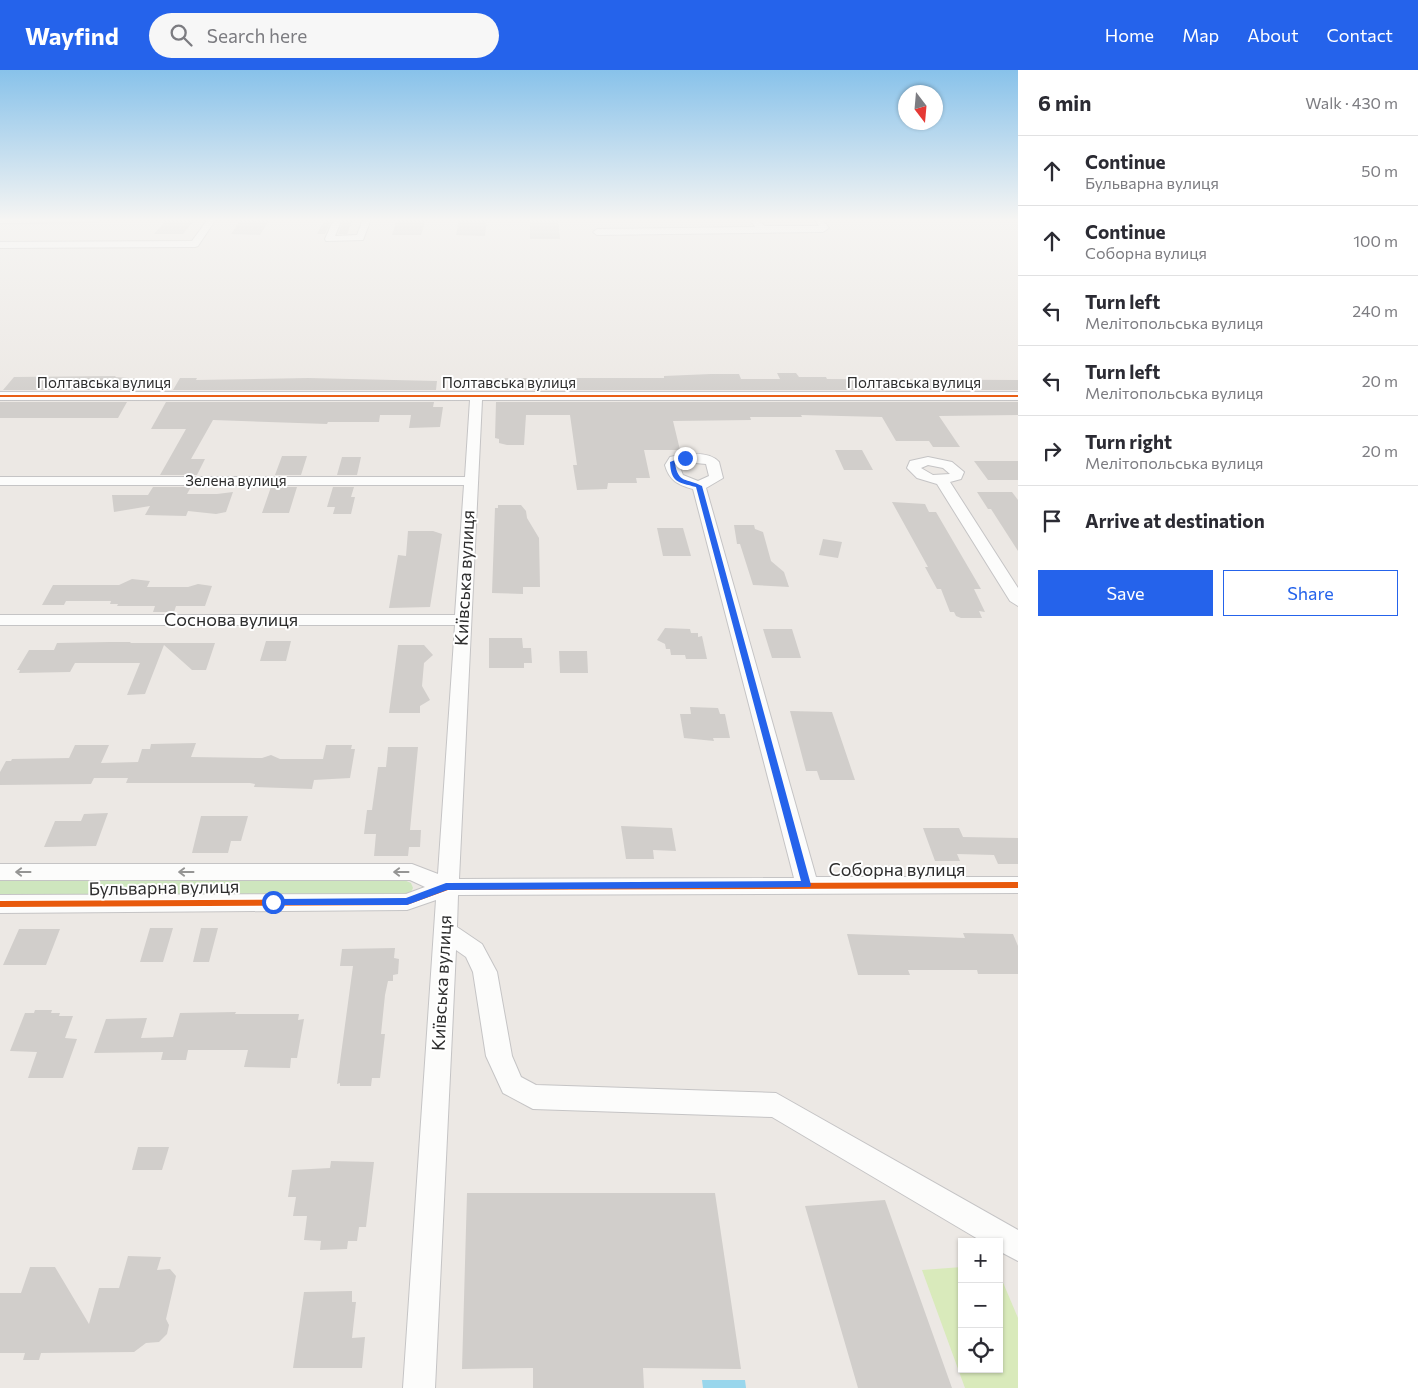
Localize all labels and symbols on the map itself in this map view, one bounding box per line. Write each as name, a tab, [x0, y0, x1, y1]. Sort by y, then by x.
north arrow	[898, 85, 943, 130]
street label: Полтавська вулиця	[37, 373, 171, 391]
street label: Полтавська вулиця	[442, 373, 576, 391]
street label: Полтавська вулиця	[847, 373, 981, 391]
route end	[674, 447, 697, 470]
street label: Зелена вулиця	[185, 471, 287, 489]
street label: Київська вулиця	[449, 509, 479, 646]
street label: Соснова вулиця	[164, 608, 298, 630]
street label: Соборна вулиця	[828, 858, 966, 880]
one-way arrow	[15, 867, 32, 877]
one-way arrow	[178, 867, 194, 877]
one-way arrow	[393, 867, 409, 877]
street label: Бульварна вулиця	[89, 875, 239, 899]
route start	[262, 891, 285, 914]
street label: Київська вулиця	[426, 914, 456, 1051]

